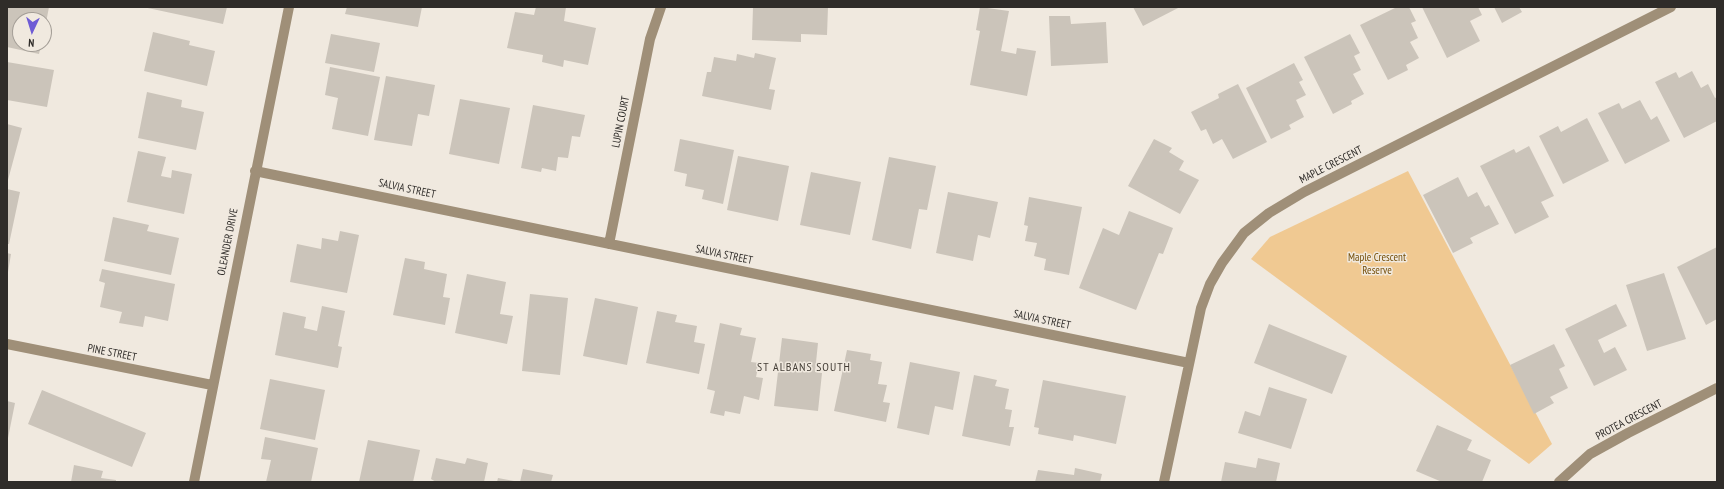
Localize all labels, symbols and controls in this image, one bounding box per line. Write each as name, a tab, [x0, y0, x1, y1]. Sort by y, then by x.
north arrow	[12, 12, 52, 52]
text: N	[28, 36, 35, 50]
street label: LUPIN COURT	[610, 95, 632, 149]
street label: MAPLE CRESCENT	[1297, 143, 1365, 187]
street label: SALVIA STREET	[377, 177, 437, 201]
street label: OLEANDER DRIVE	[215, 207, 241, 277]
street label: SALVIA STREET	[694, 243, 754, 267]
park label: Maple Crescent Reserve	[1348, 251, 1406, 277]
street label: SALVIA STREET	[1012, 308, 1072, 332]
street label: PINE STREET	[86, 342, 138, 364]
district label: ST ALBANS SOUTH	[757, 361, 851, 375]
street label: PROTEA CRESCENT	[1594, 397, 1664, 443]

